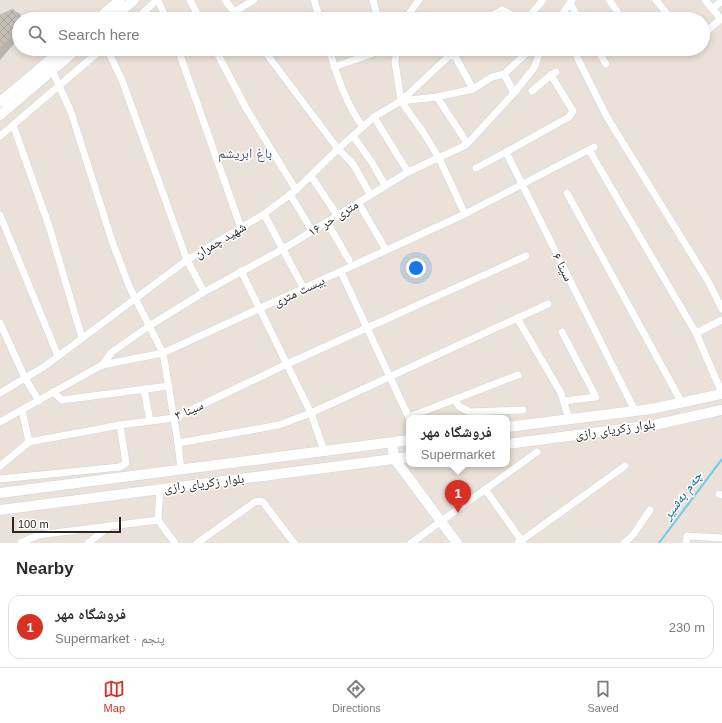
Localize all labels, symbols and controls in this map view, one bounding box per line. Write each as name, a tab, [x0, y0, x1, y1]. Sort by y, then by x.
search box	[12, 12, 710, 56]
icon: search	[26, 23, 48, 45]
text: Search here	[58, 26, 140, 43]
district label: باغ ابریشم	[218, 145, 272, 163]
street label: ۱۶ متری حر	[305, 197, 361, 240]
street label: شهید چمران	[191, 219, 249, 262]
street label: سینا ۶	[549, 250, 576, 284]
your location	[406, 258, 426, 278]
street label: بیست متری	[271, 273, 328, 310]
street label: سینا ۳	[172, 397, 206, 423]
popup	[406, 415, 510, 467]
street label: بلوار زکریای رازی	[574, 416, 656, 443]
text: فروشگاه مهر	[421, 423, 492, 440]
text: Supermarket	[421, 447, 495, 462]
water label: چەم بەشیر	[658, 467, 708, 524]
street label: بلوار زکریای رازی	[163, 471, 245, 496]
pin: 1	[445, 480, 471, 513]
scale bar	[12, 515, 121, 534]
text: 100 m	[18, 518, 49, 530]
text: Nearby	[16, 559, 74, 578]
text: فروشگاه مهر	[55, 605, 126, 622]
text: 1	[26, 620, 34, 635]
text: 230 m	[669, 620, 705, 635]
text: Supermarket · پنجم	[55, 631, 165, 646]
tab: Map	[103, 678, 125, 714]
tab: Directions	[332, 678, 381, 714]
tab: Saved	[587, 678, 619, 714]

